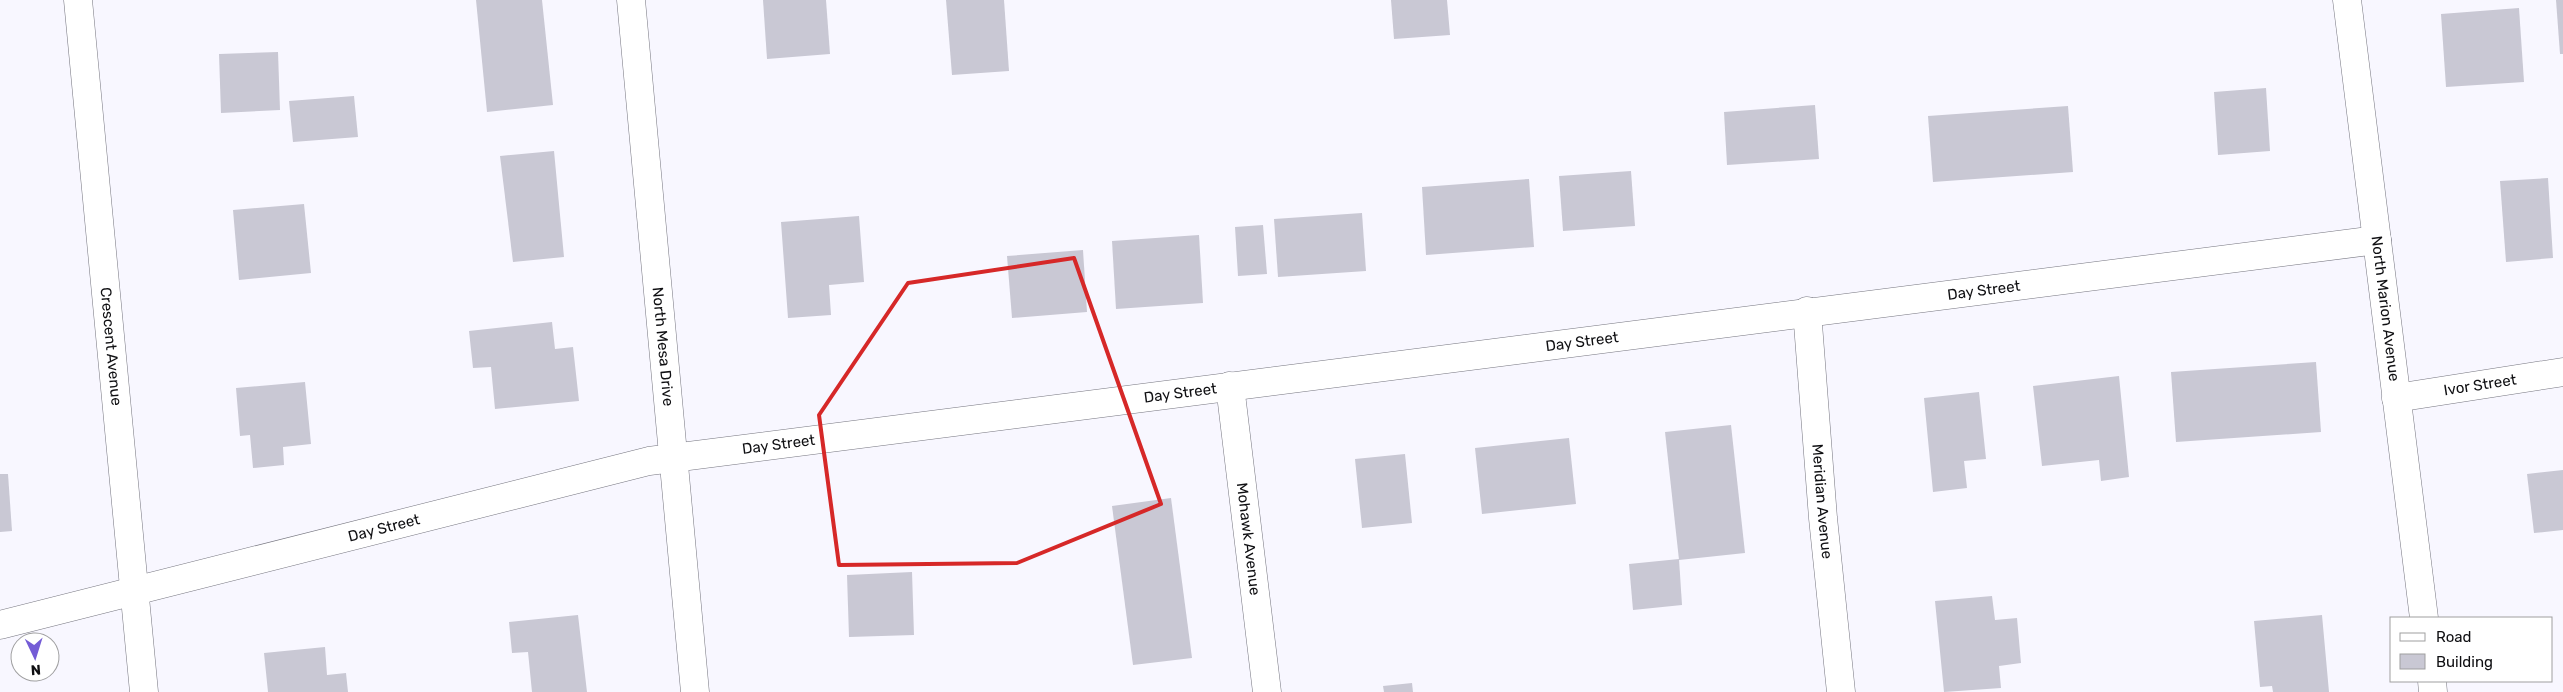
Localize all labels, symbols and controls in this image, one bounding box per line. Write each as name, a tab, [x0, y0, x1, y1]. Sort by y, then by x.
street label: North Marion Avenue	[2367, 235, 2403, 382]
street label: Day Street	[1946, 277, 2021, 304]
street label: Crescent Avenue	[96, 286, 126, 407]
street label: North Mesa Drive	[649, 286, 678, 407]
street label: Day Street	[1544, 328, 1620, 355]
street label: Ivor Street	[2442, 370, 2518, 399]
street label: Day Street	[1143, 379, 1218, 407]
street label: Day Street	[741, 431, 816, 458]
street label: Meridian Avenue	[1808, 443, 1836, 560]
street label: Mohawk Avenue	[1233, 481, 1264, 596]
street label: Day Street	[346, 510, 422, 546]
legend	[2390, 617, 2553, 682]
text: Road	[2436, 628, 2472, 646]
north arrow	[10, 632, 60, 682]
text: Building	[2436, 653, 2493, 671]
text: N	[30, 661, 41, 678]

